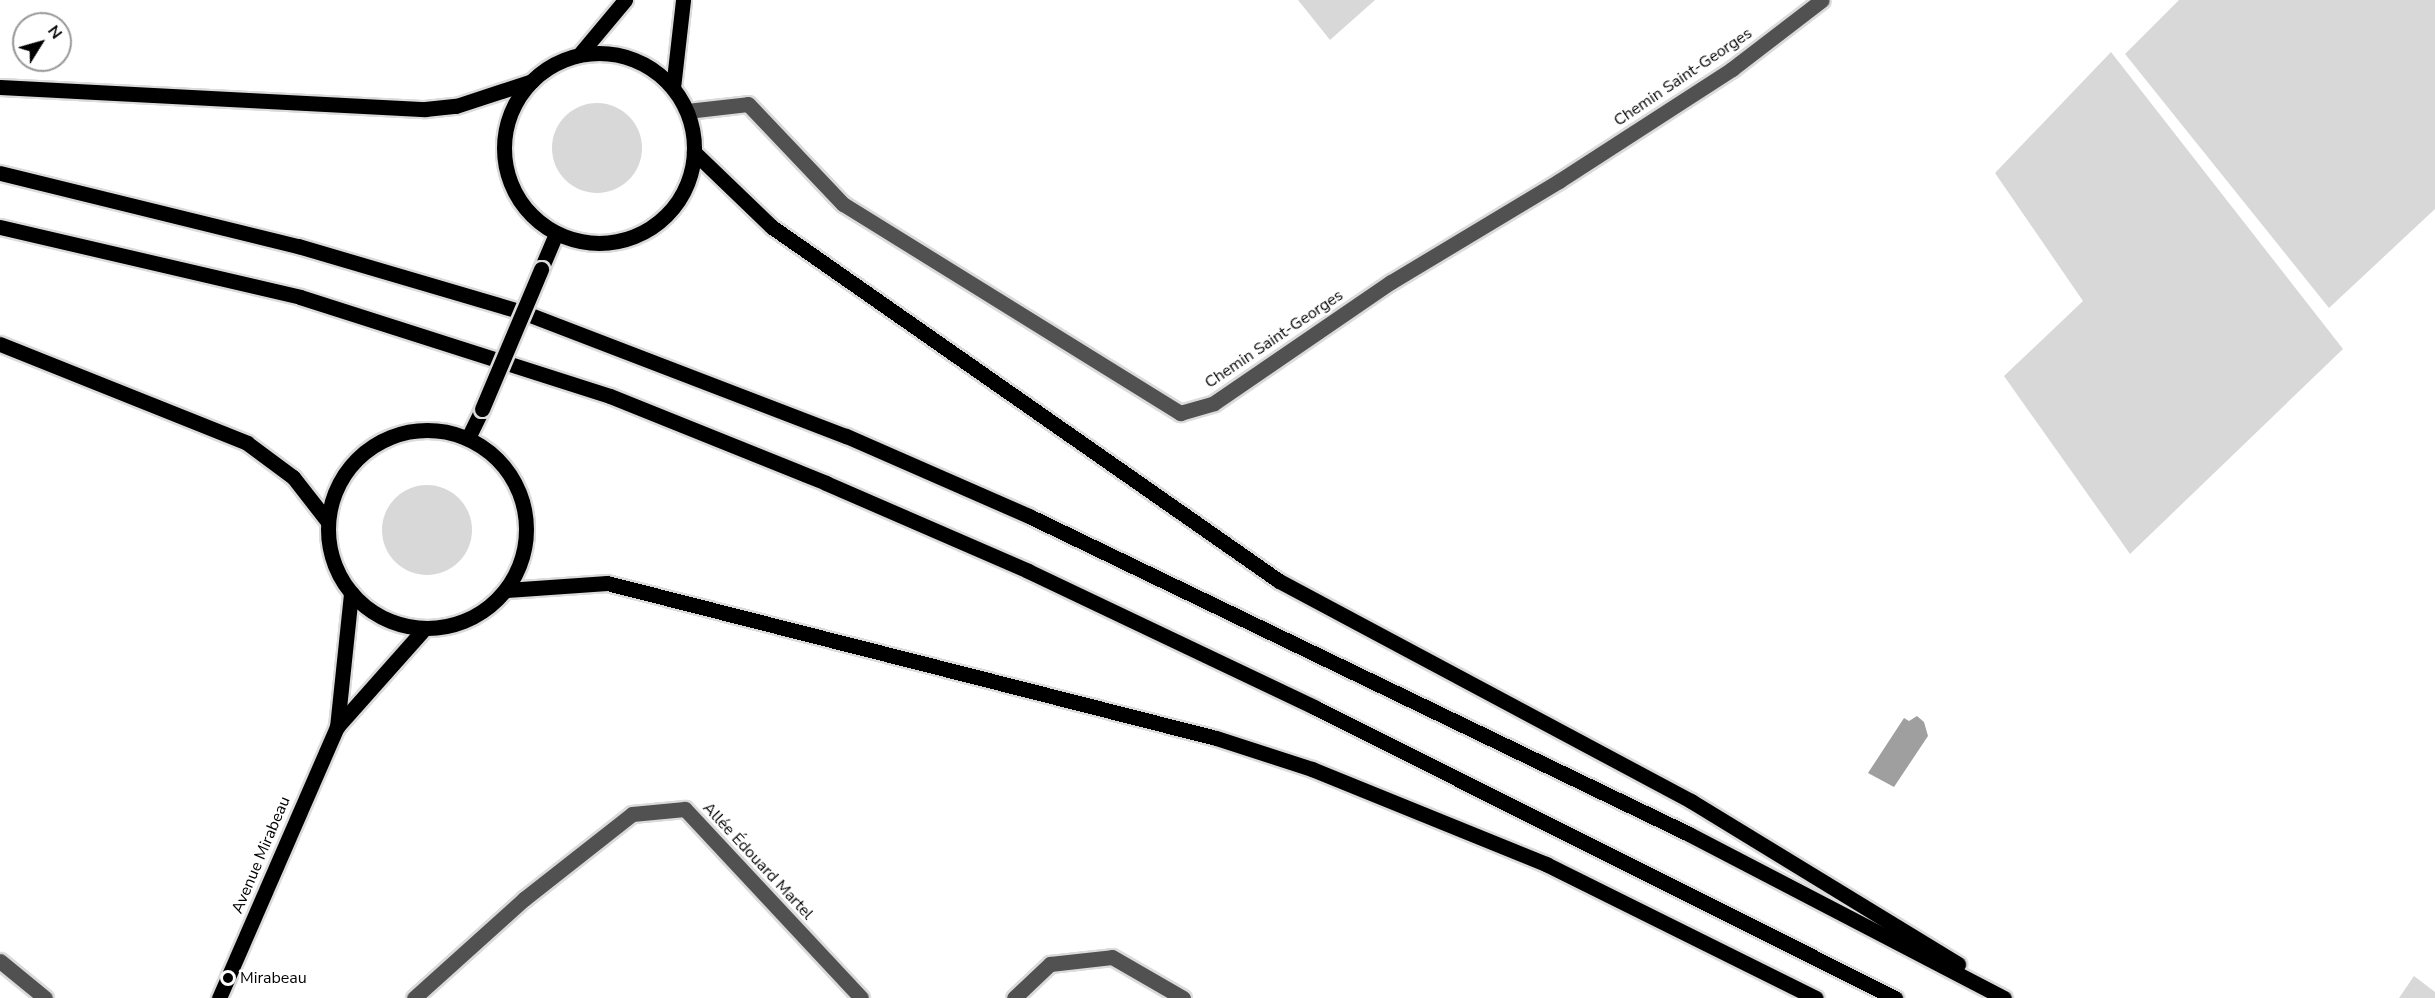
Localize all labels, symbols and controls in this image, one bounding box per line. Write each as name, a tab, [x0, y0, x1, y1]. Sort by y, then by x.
north arrow	[12, 12, 72, 72]
text: N	[42, 21, 67, 44]
street label: Chemin Saint-Georges	[1610, 24, 1756, 130]
street label: Chemin Saint-Georges	[1201, 286, 1347, 392]
street label: Avenue Mirabeau	[228, 794, 294, 916]
street label: Allée Édouard Martel	[699, 798, 817, 924]
place label: Mirabeau	[240, 968, 307, 988]
marker: Mirabeau	[221, 971, 235, 985]

